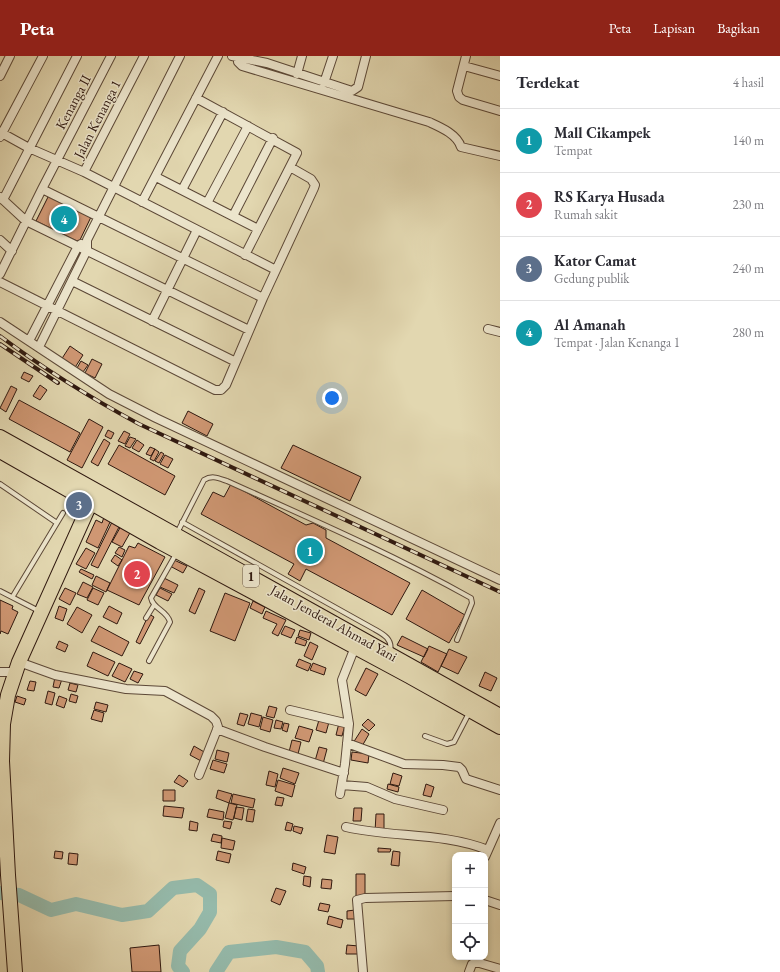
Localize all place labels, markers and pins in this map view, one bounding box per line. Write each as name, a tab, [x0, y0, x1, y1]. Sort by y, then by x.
pin: 4	[51, 204, 77, 234]
pin: 3	[66, 490, 92, 520]
pin: 1	[297, 536, 323, 566]
pin: 2	[124, 559, 150, 589]

